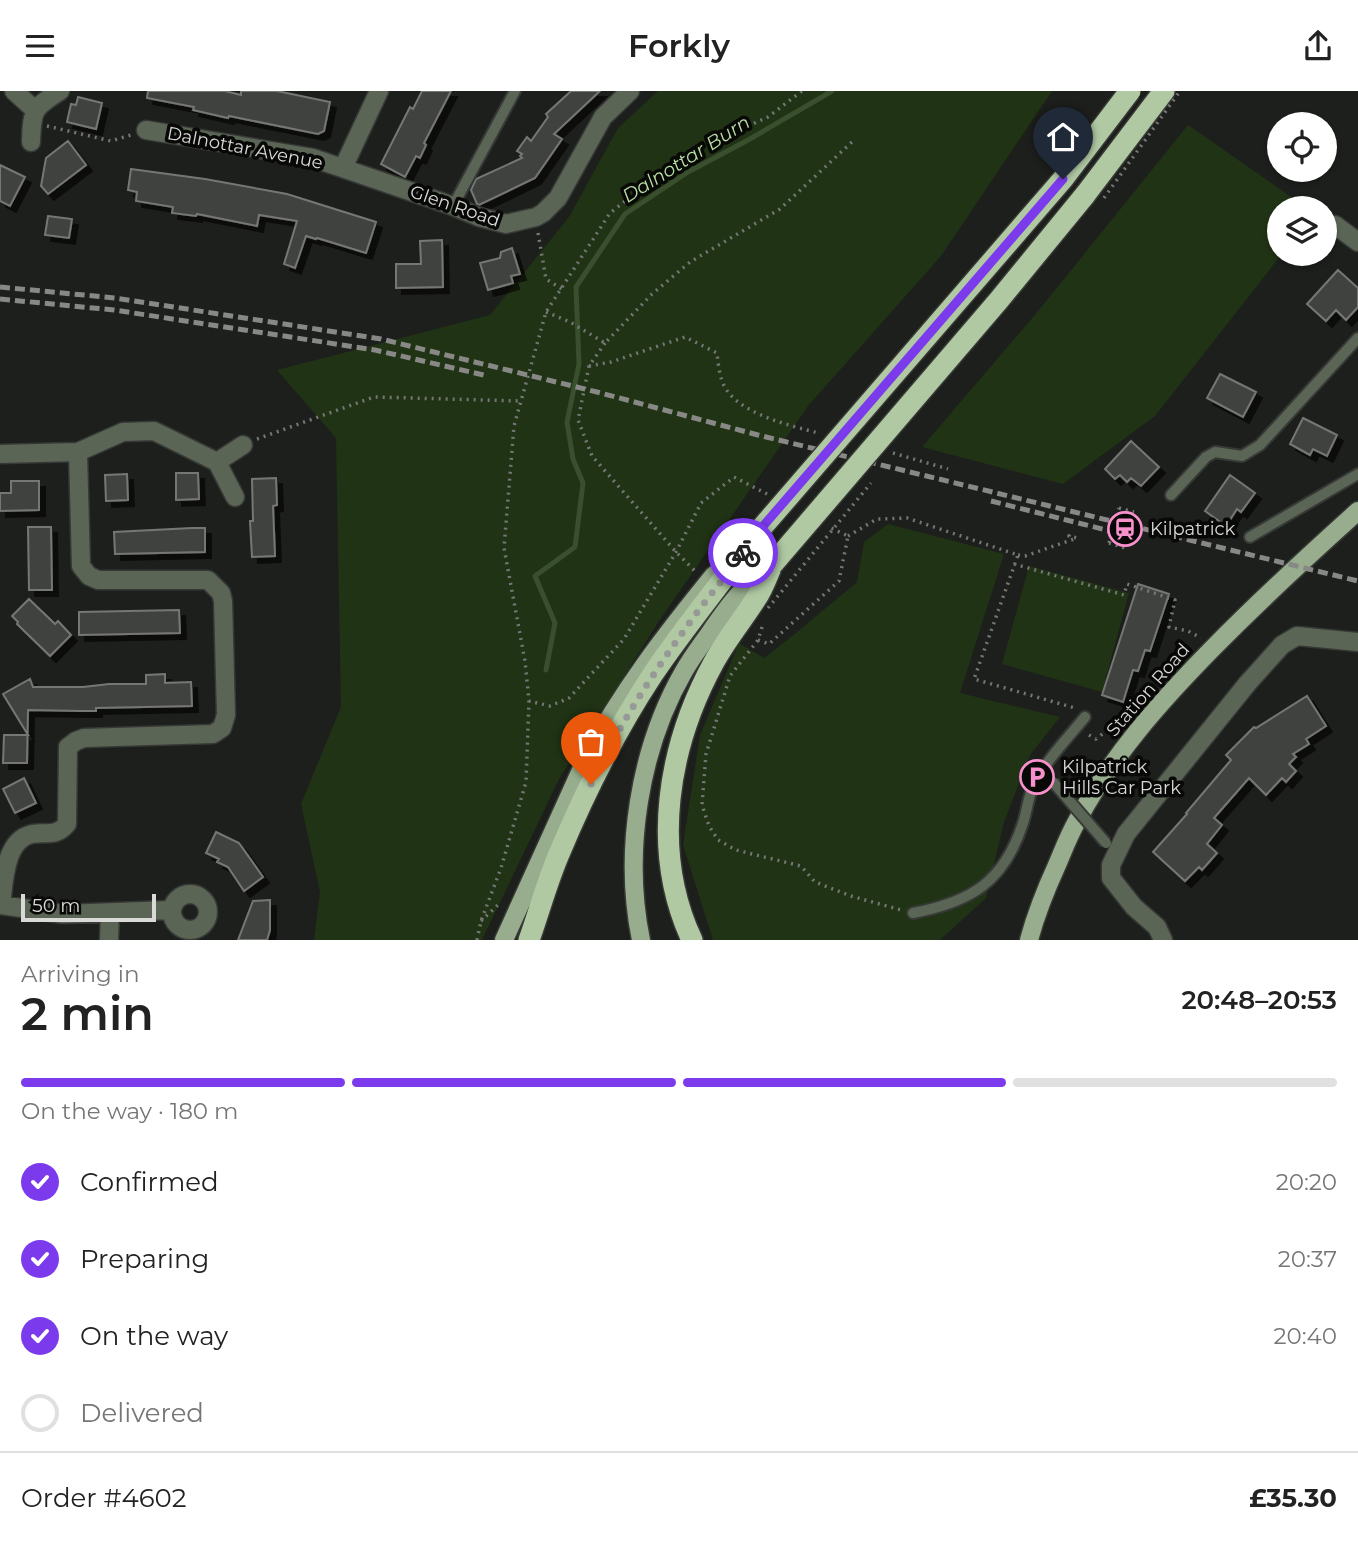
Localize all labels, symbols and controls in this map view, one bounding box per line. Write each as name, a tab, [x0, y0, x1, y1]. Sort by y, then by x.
text: Forkly	[628, 26, 730, 65]
icon: menu	[21, 27, 59, 65]
icon: share	[1299, 27, 1337, 65]
pin	[1033, 107, 1093, 179]
water label: Dalnottar Burn	[618, 111, 754, 207]
map controls	[1267, 112, 1337, 266]
button: locate	[1267, 112, 1337, 182]
icon: home	[1044, 118, 1082, 156]
street label: Dalnottar Avenue	[165, 122, 325, 174]
street label: Glen Road	[407, 180, 503, 232]
button: layers	[1267, 196, 1337, 266]
station icon: Kilpatrick	[1106, 510, 1144, 548]
courier	[708, 518, 778, 588]
place label: Kilpatrick	[1150, 518, 1235, 540]
icon: bike	[724, 534, 762, 572]
street label: Station Road	[1102, 639, 1194, 741]
pin	[561, 712, 621, 784]
icon: bag	[572, 723, 610, 761]
place label: Kilpatrick Hills Car Park	[1062, 756, 1181, 799]
parking icon: Kilpatrick Hills Car Park	[1018, 758, 1056, 796]
scale bar	[21, 891, 156, 923]
text: 50 m	[32, 894, 80, 917]
text: Arriving in	[21, 960, 140, 988]
text: 20:48–20:53	[1181, 984, 1337, 1016]
text: 2 min	[21, 985, 154, 1042]
text: On the way · 180 m	[21, 1097, 239, 1125]
icon: check	[21, 1163, 59, 1201]
text: Confirmed	[80, 1166, 219, 1198]
text: 20:20	[1276, 1168, 1337, 1196]
icon: check	[21, 1240, 59, 1278]
text: Preparing	[80, 1243, 209, 1275]
text: 20:37	[1278, 1245, 1337, 1273]
icon: check	[21, 1317, 59, 1355]
text: On the way	[80, 1320, 228, 1352]
text: 20:40	[1273, 1322, 1337, 1350]
text: Delivered	[80, 1397, 204, 1429]
text: Order #4602	[21, 1482, 187, 1514]
text: £35.30	[1249, 1482, 1337, 1514]

